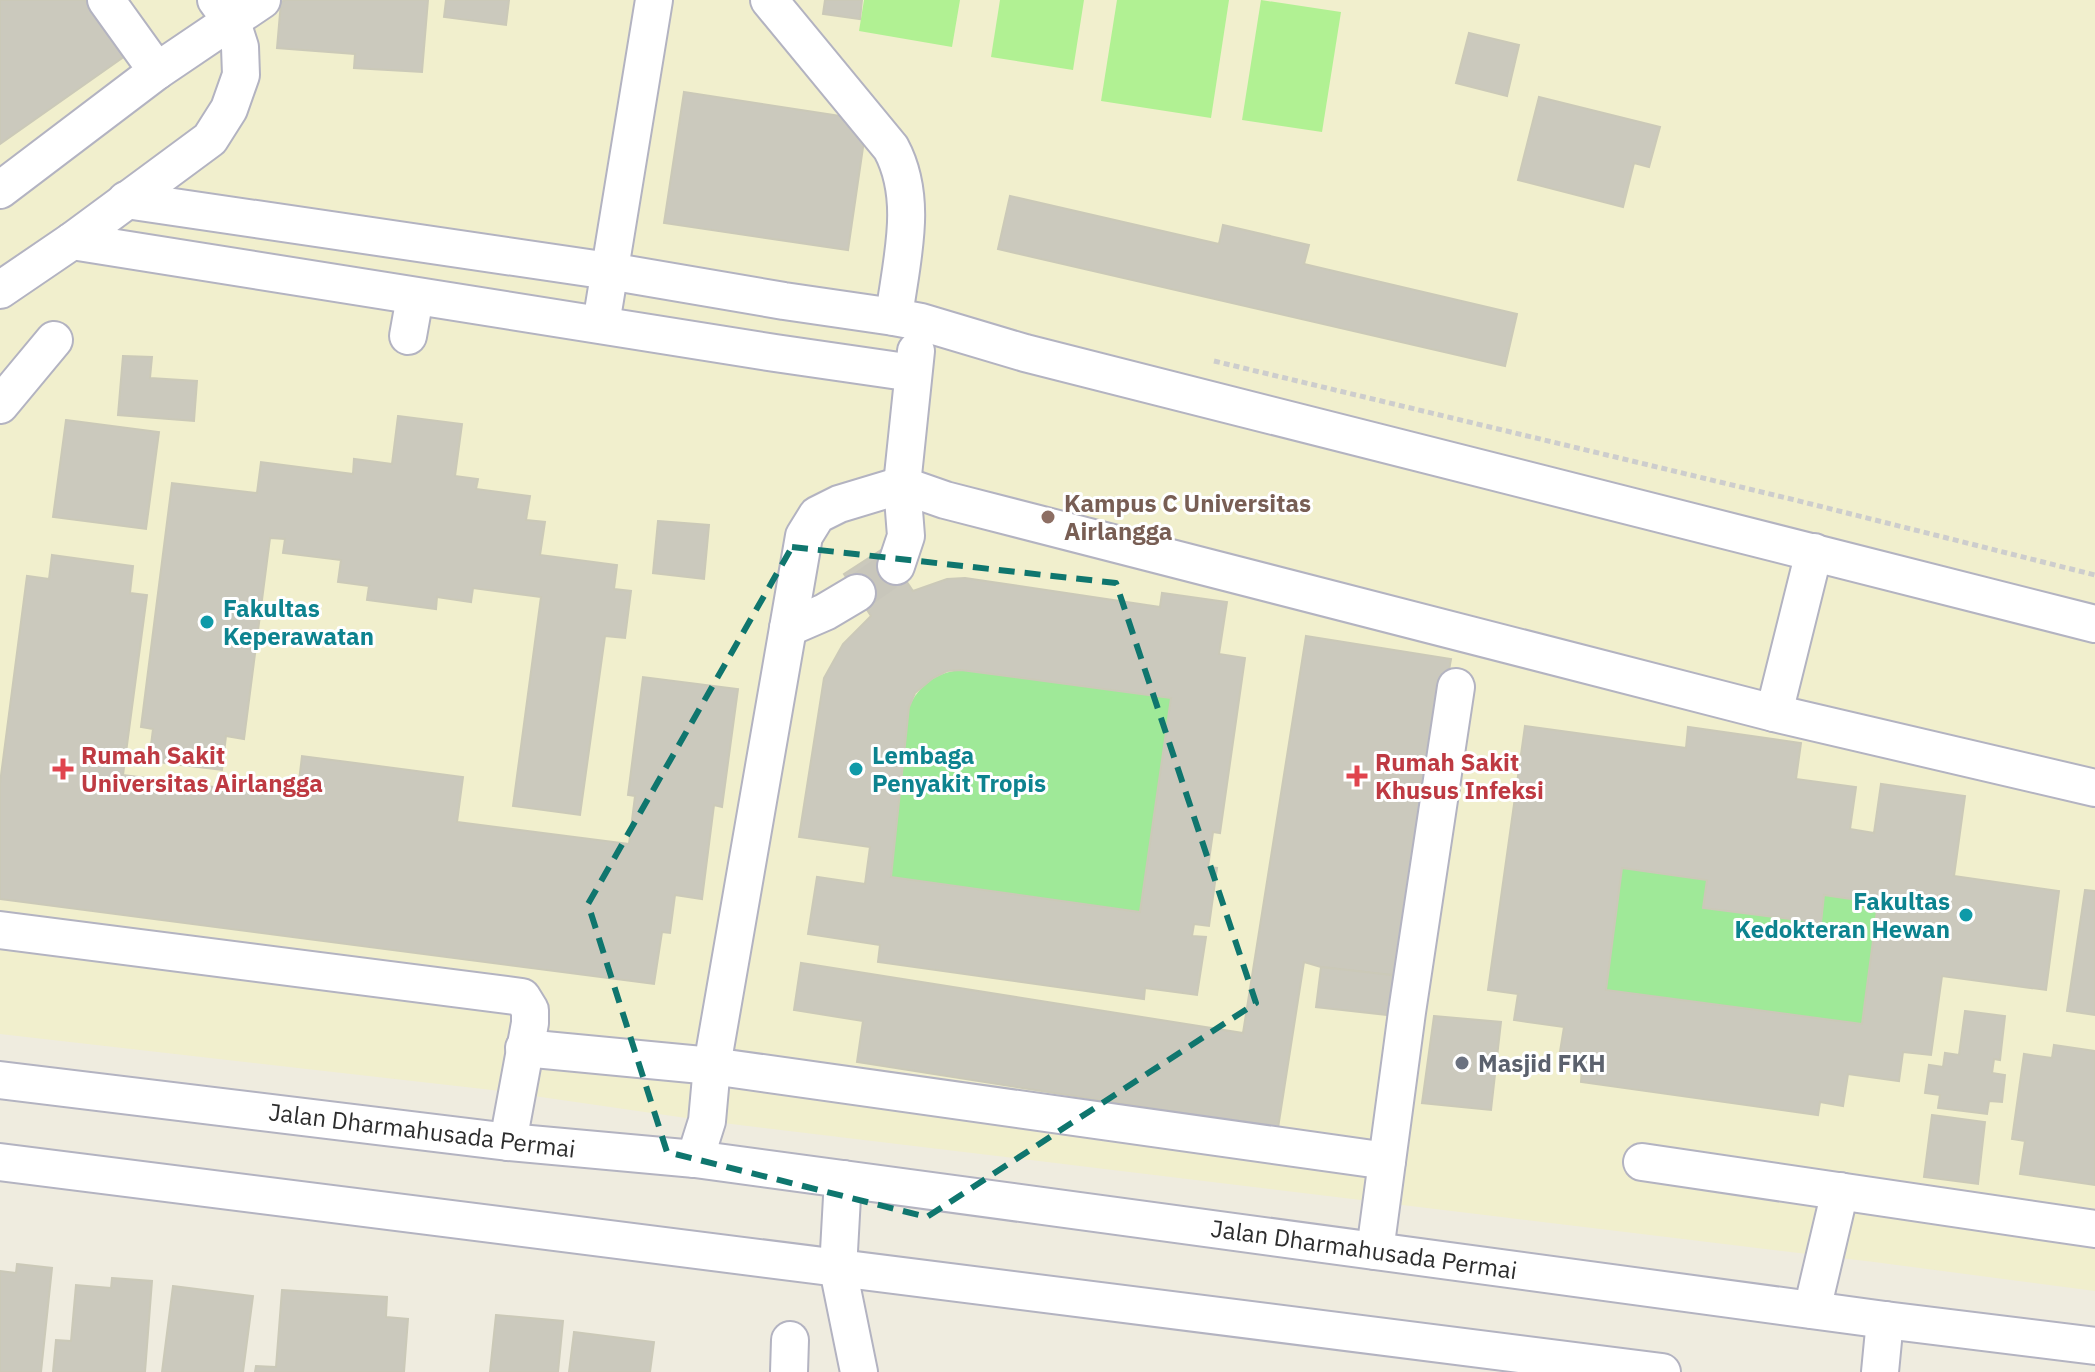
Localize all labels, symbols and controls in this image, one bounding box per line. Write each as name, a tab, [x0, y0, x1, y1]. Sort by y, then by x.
place label: Kampus C Universitas Airlangga	[1064, 487, 1311, 547]
marker: Kampus C Universitas Airlangga	[1039, 508, 1057, 526]
place label: Fakultas Keperawatan	[223, 592, 374, 652]
marker: Fakultas Keperawatan	[198, 613, 216, 631]
place label: Rumah Sakit Universitas Airlangga	[81, 739, 323, 799]
place label: Lembaga Penyakit Tropis	[872, 739, 1046, 799]
place label: Rumah Sakit Khusus Infeksi	[1375, 746, 1544, 806]
marker: Rumah Sakit Universitas Airlangga	[52, 758, 74, 780]
marker: Lembaga Penyakit Tropis	[847, 760, 865, 778]
marker: Rumah Sakit Khusus Infeksi	[1346, 765, 1368, 787]
place label: Fakultas Kedokteran Hewan	[1735, 885, 1950, 945]
marker: Fakultas Kedokteran Hewan	[1957, 906, 1975, 924]
place label: Masjid FKH	[1478, 1047, 1606, 1079]
marker: Masjid FKH	[1453, 1054, 1471, 1072]
street label: Jalan Dharmahusada Permai	[267, 1095, 577, 1165]
street label: Jalan Dharmahusada Permai	[1209, 1212, 1519, 1286]

